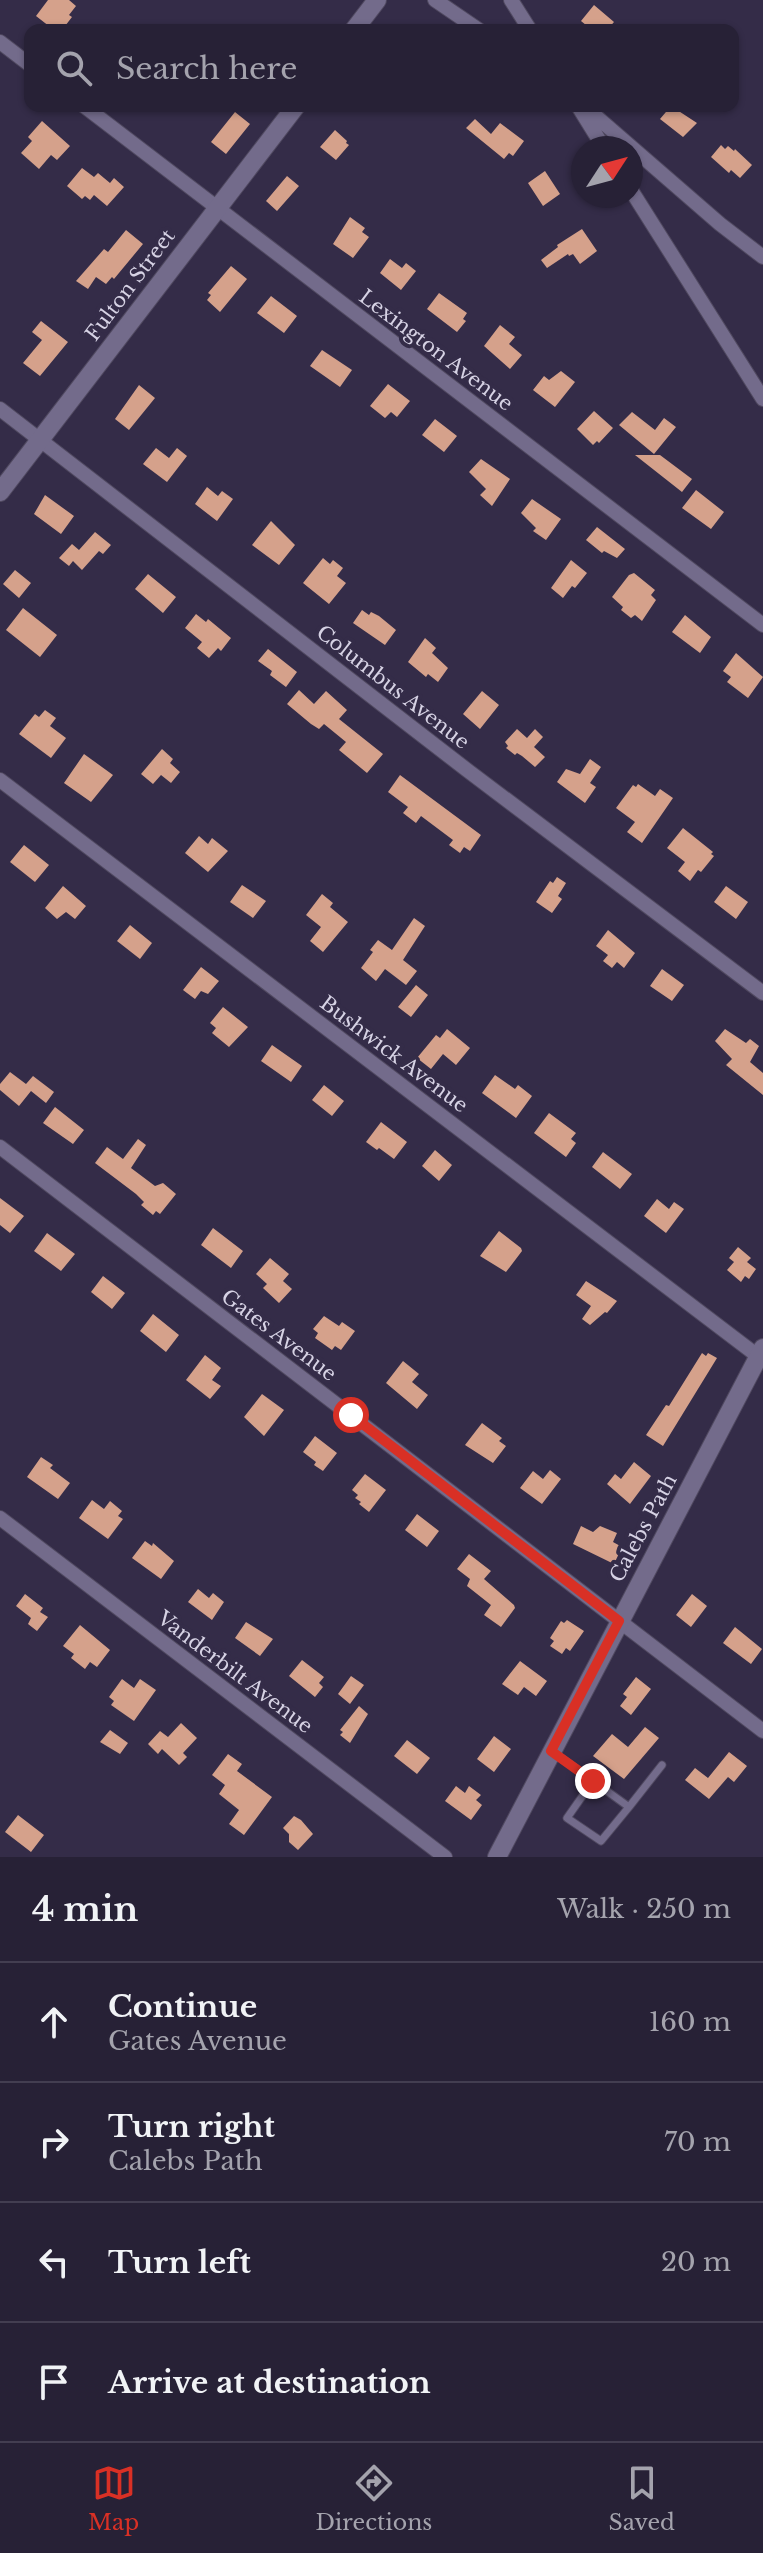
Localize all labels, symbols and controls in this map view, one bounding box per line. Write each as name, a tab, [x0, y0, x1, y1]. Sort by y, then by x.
search box	[24, 24, 739, 112]
icon: search	[52, 46, 96, 90]
text: Search here	[116, 50, 297, 87]
north arrow	[571, 136, 643, 208]
street label: Fulton Street	[80, 224, 180, 346]
street label: Lexington Avenue	[354, 284, 518, 416]
street label: Columbus Avenue	[312, 620, 474, 754]
street label: Bushwick Avenue	[315, 991, 473, 1117]
street label: Gates Avenue	[217, 1284, 341, 1386]
route start	[333, 1397, 369, 1433]
street label: Calebs Path	[604, 1470, 682, 1586]
street label: Vanderbilt Avenue	[152, 1605, 317, 1738]
route end	[575, 1763, 611, 1799]
text: 4 min	[32, 1888, 138, 1930]
text: Walk · 250 m	[557, 1893, 731, 1925]
text: Continue	[108, 1988, 257, 2025]
icon: ahead	[32, 2000, 76, 2044]
text: 160 m	[649, 2006, 731, 2038]
text: Gates Avenue	[108, 2025, 287, 2057]
text: Turn right	[108, 2108, 275, 2145]
icon: right	[32, 2120, 76, 2164]
text: 70 m	[664, 2126, 731, 2158]
text: Calebs Path	[108, 2145, 263, 2177]
icon: left	[32, 2240, 76, 2284]
text: Turn left	[108, 2244, 251, 2281]
text: 20 m	[661, 2246, 731, 2278]
icon: arrive	[32, 2360, 76, 2404]
text: Arrive at destination	[108, 2364, 431, 2401]
tab: Map	[88, 2461, 139, 2536]
tab: Directions	[315, 2461, 432, 2536]
tab: Saved	[609, 2461, 675, 2536]

